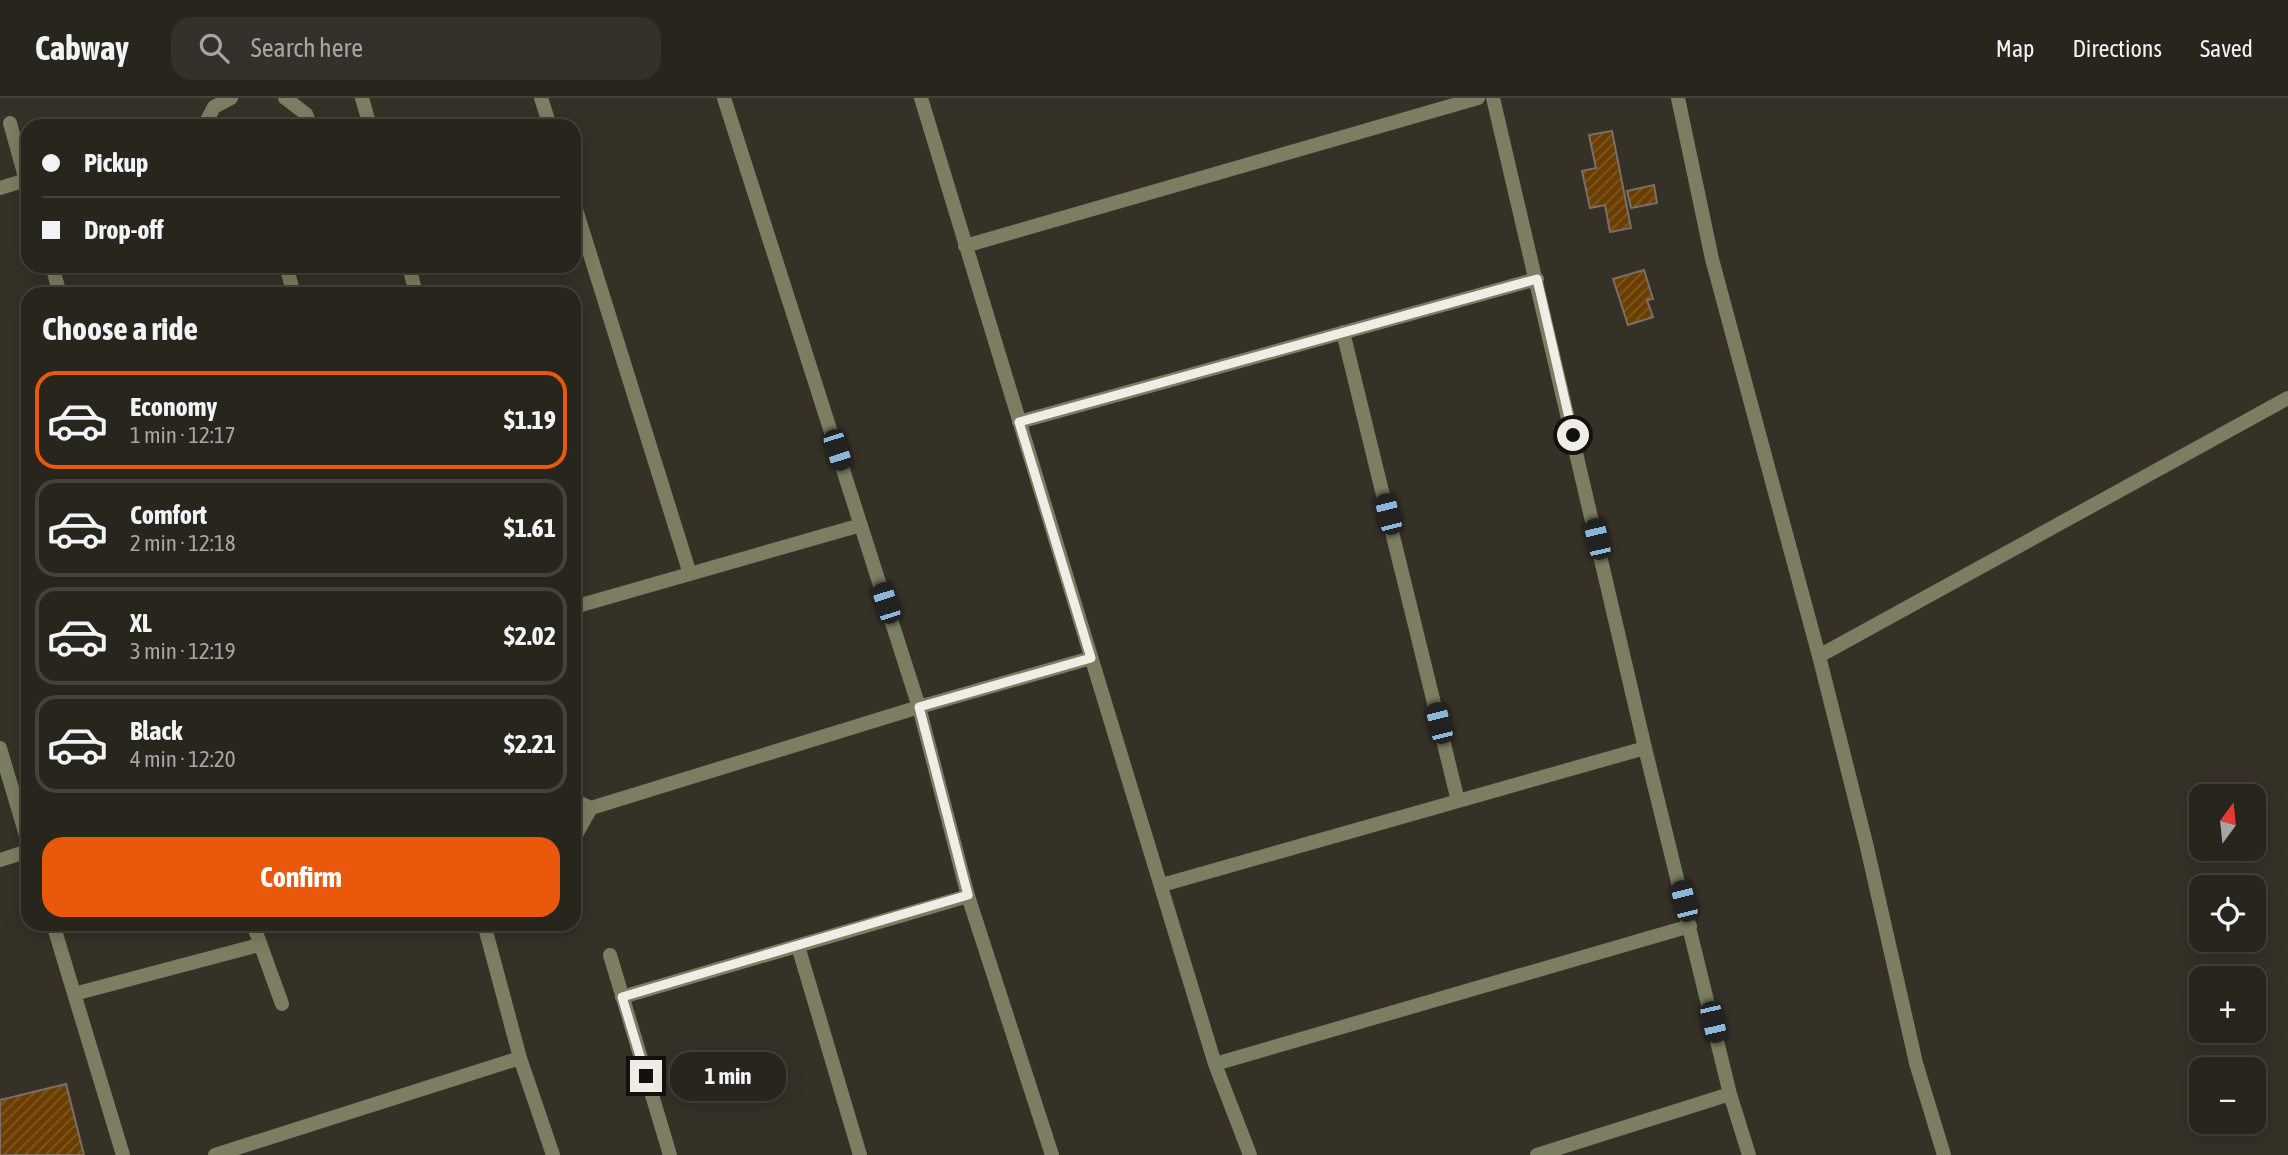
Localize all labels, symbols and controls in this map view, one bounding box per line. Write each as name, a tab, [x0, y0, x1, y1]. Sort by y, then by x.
search box	[171, 17, 661, 80]
text: Cabway	[35, 29, 129, 67]
icon: search	[195, 29, 233, 67]
text: Search here	[251, 33, 363, 63]
text: Map	[1996, 35, 2034, 62]
text: Directions	[2072, 35, 2162, 62]
text: Saved	[2200, 35, 2253, 62]
text: Pickup	[84, 148, 148, 178]
text: Drop-off	[84, 215, 164, 245]
text: Choose a ride	[42, 310, 198, 347]
icon: car	[46, 389, 109, 452]
text: Economy	[130, 392, 217, 422]
text: $1.19	[504, 405, 556, 435]
route start	[1557, 419, 1589, 451]
text: 1 min · 12:17	[130, 422, 236, 448]
car	[821, 427, 854, 473]
car	[1373, 491, 1404, 537]
icon: car	[46, 497, 109, 560]
text: Comfort	[130, 500, 207, 530]
text: $1.61	[504, 513, 556, 543]
car	[1583, 516, 1612, 562]
text: 2 min · 12:18	[130, 530, 236, 556]
car	[870, 580, 903, 626]
icon: car	[46, 605, 109, 668]
text: XL	[130, 608, 152, 638]
text: $2.02	[504, 621, 556, 651]
text: 3 min · 12:19	[130, 638, 236, 664]
car	[1424, 700, 1455, 746]
icon: car	[46, 713, 109, 776]
text: Black	[130, 716, 182, 746]
text: $2.21	[504, 729, 556, 759]
text: 4 min · 12:20	[130, 746, 236, 772]
north arrow	[2189, 784, 2266, 861]
map controls	[2189, 784, 2266, 1134]
button: Confirm	[42, 837, 560, 917]
button: locate	[2189, 875, 2266, 952]
car	[1669, 878, 1700, 924]
button: +	[2189, 966, 2266, 1043]
car	[1699, 999, 1728, 1045]
callout: 1 min	[670, 1052, 786, 1100]
button: −	[2189, 1057, 2266, 1134]
route end	[630, 1060, 662, 1092]
text: 1 min	[705, 1063, 751, 1089]

